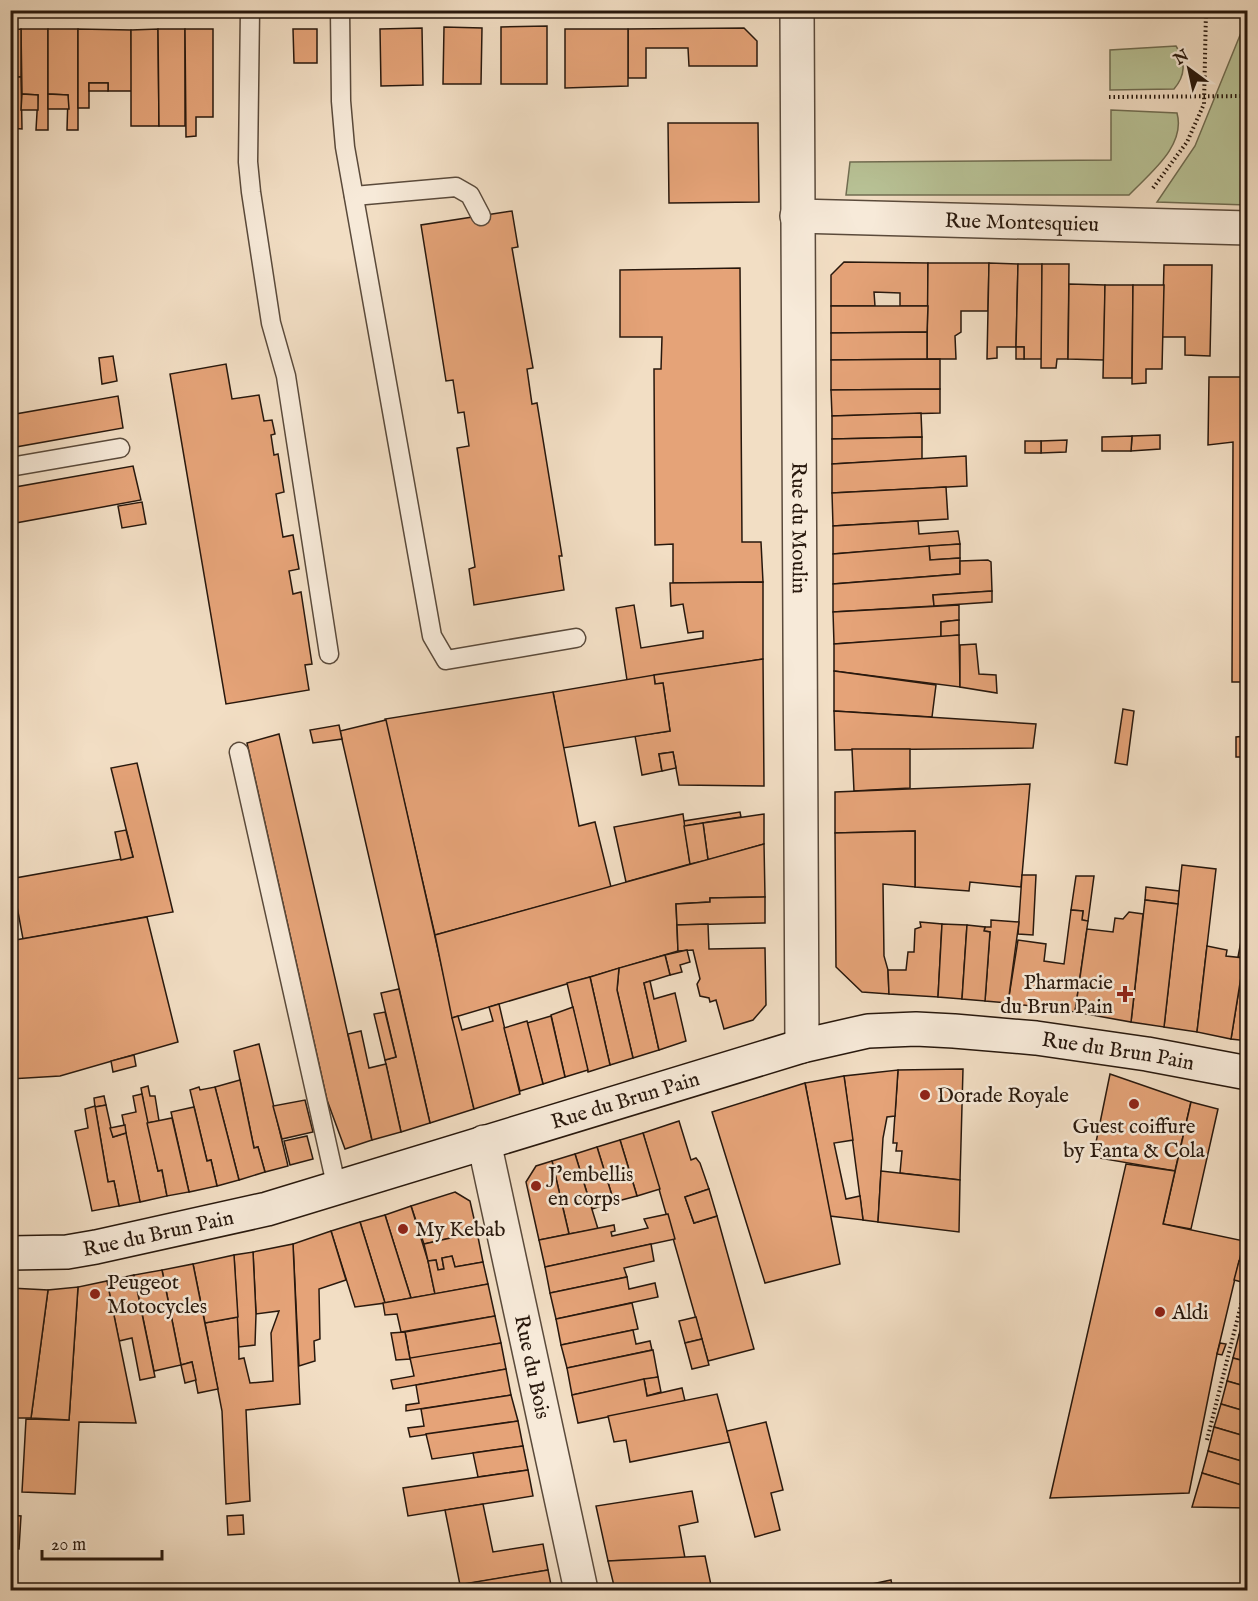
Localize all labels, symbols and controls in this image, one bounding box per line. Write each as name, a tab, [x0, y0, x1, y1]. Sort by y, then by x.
north arrow	[1159, 39, 1219, 99]
text: N	[1170, 46, 1193, 71]
street label: Rue Montesquieu	[944, 208, 1100, 239]
street label: Rue du Moulin	[784, 462, 812, 594]
place label: Pharmacie du Brun Pain	[1000, 970, 1113, 1021]
marker: Pharmacie du Brun Pain	[1118, 987, 1132, 1001]
street label: Rue du Brun Pain	[1040, 1027, 1196, 1078]
street label: Rue du Brun Pain	[548, 1066, 703, 1137]
place label: Dorade Royale	[937, 1083, 1069, 1110]
marker: Dorade Royale	[918, 1088, 932, 1102]
marker: Guest coiffure by Fanta & Cola	[1127, 1097, 1141, 1111]
place label: Guest coiffure by Fanta & Cola	[1063, 1114, 1206, 1165]
place label: J’embellis en corps	[546, 1162, 633, 1213]
marker: J’embellis en corps	[529, 1179, 543, 1193]
street label: Rue du Brun Pain	[81, 1205, 236, 1264]
place label: My Kebab	[415, 1217, 506, 1244]
marker: My Kebab	[396, 1222, 410, 1236]
place label: Peugeot Motocycles	[107, 1270, 207, 1321]
marker: Peugeot Motocycles	[88, 1287, 102, 1301]
place label: Aldi	[1171, 1300, 1209, 1327]
marker: Aldi	[1153, 1305, 1167, 1319]
street label: Rue du Bois	[507, 1313, 556, 1422]
scale bar	[42, 1523, 162, 1561]
text: 20 m	[51, 1534, 86, 1557]

